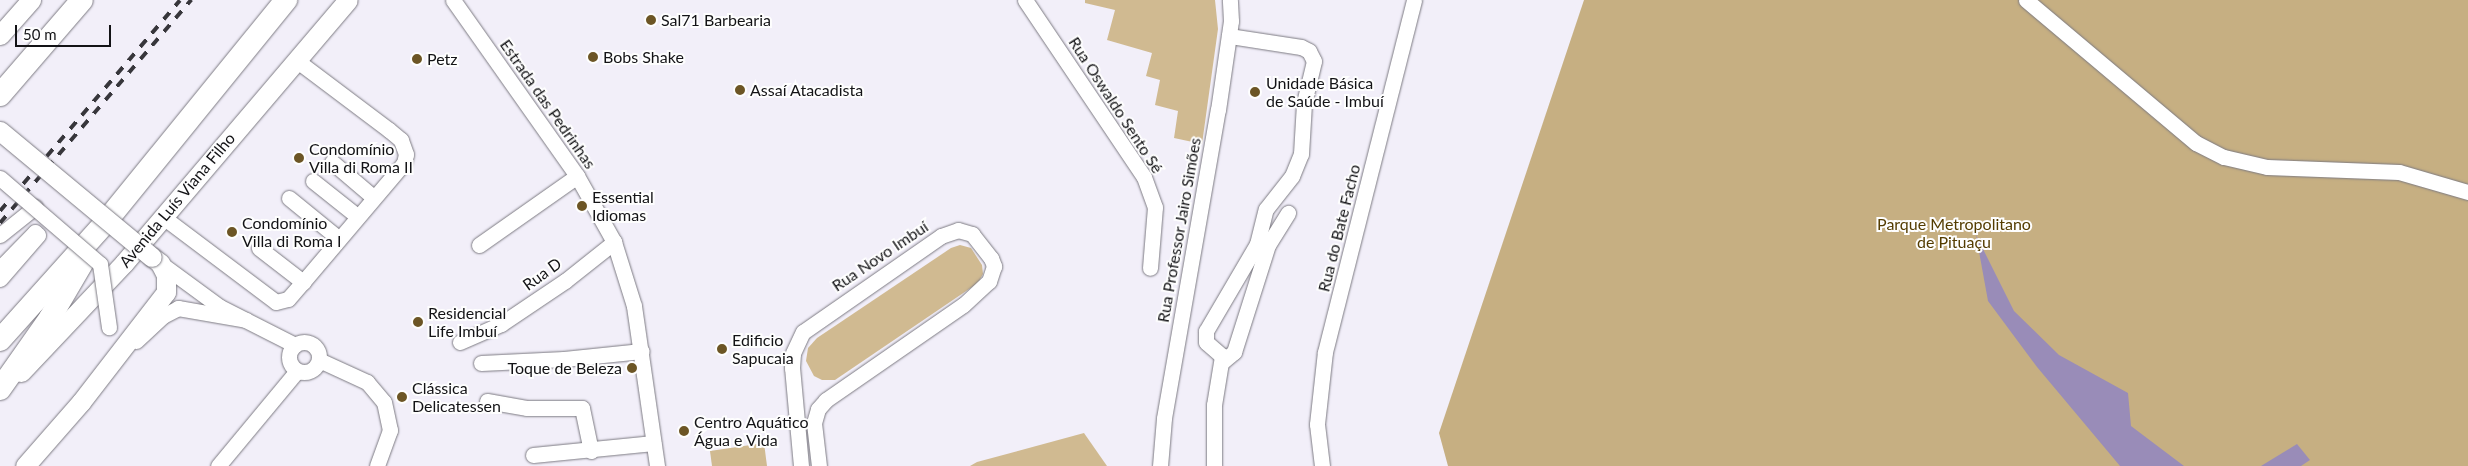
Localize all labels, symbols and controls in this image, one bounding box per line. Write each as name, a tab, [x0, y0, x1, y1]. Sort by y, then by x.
place label: Sal71 Barbearia	[661, 10, 771, 30]
marker: Sal71 Barbearia	[645, 14, 657, 26]
scale bar	[18, 15, 114, 47]
text: 50 m	[23, 25, 57, 43]
street label: Rua Oswaldo Sento Sé	[1065, 33, 1167, 177]
street label: Estrada das Pedrinhas	[496, 36, 600, 172]
place label: Bobs Shake	[603, 47, 684, 67]
place label: Petz	[427, 49, 458, 69]
marker: Bobs Shake	[587, 51, 599, 63]
marker: Petz	[411, 53, 423, 65]
place label: Unidade Básica de Saúde - Imbuí	[1266, 73, 1384, 111]
place label: Assaí Atacadista	[750, 80, 864, 100]
marker: Assaí Atacadista	[734, 84, 746, 96]
marker: Unidade Básica de Saúde - Imbuí	[1248, 85, 1262, 99]
street label: Avenida Luís Viana Filho	[115, 129, 239, 271]
street label: Rua Professor Jairo Simões	[1153, 136, 1205, 324]
place label: Condomínio Villa di Roma II	[309, 139, 413, 177]
marker: Condomínio Villa di Roma II	[293, 152, 305, 164]
street label: Rua do Bate Facho	[1314, 162, 1364, 294]
place label: Essential Idiomas	[592, 187, 654, 225]
marker: Essential Idiomas	[576, 200, 588, 212]
place label: Condomínio Villa di Roma I	[242, 213, 341, 251]
park label: Parque Metropolitano de Pituaçu	[1877, 214, 2031, 252]
street label: Rua Novo Imbuí	[828, 217, 932, 295]
marker: Condomínio Villa di Roma I	[226, 226, 238, 238]
street label: Rua D	[519, 254, 565, 294]
place label: Residencial Life Imbuí	[428, 303, 506, 341]
marker: Residencial Life Imbuí	[412, 316, 424, 328]
place label: Edificio Sapucaia	[732, 330, 794, 368]
marker: Edificio Sapucaia	[716, 343, 728, 355]
place label: Toque de Beleza	[507, 358, 622, 378]
marker: Toque de Beleza	[626, 362, 638, 374]
place label: Clássica Delicatessen	[412, 378, 501, 416]
marker: Clássica Delicatessen	[396, 391, 408, 403]
place label: Centro Aquático Água e Vida	[694, 412, 809, 450]
marker: Centro Aquático Água e Vida	[678, 425, 690, 437]

